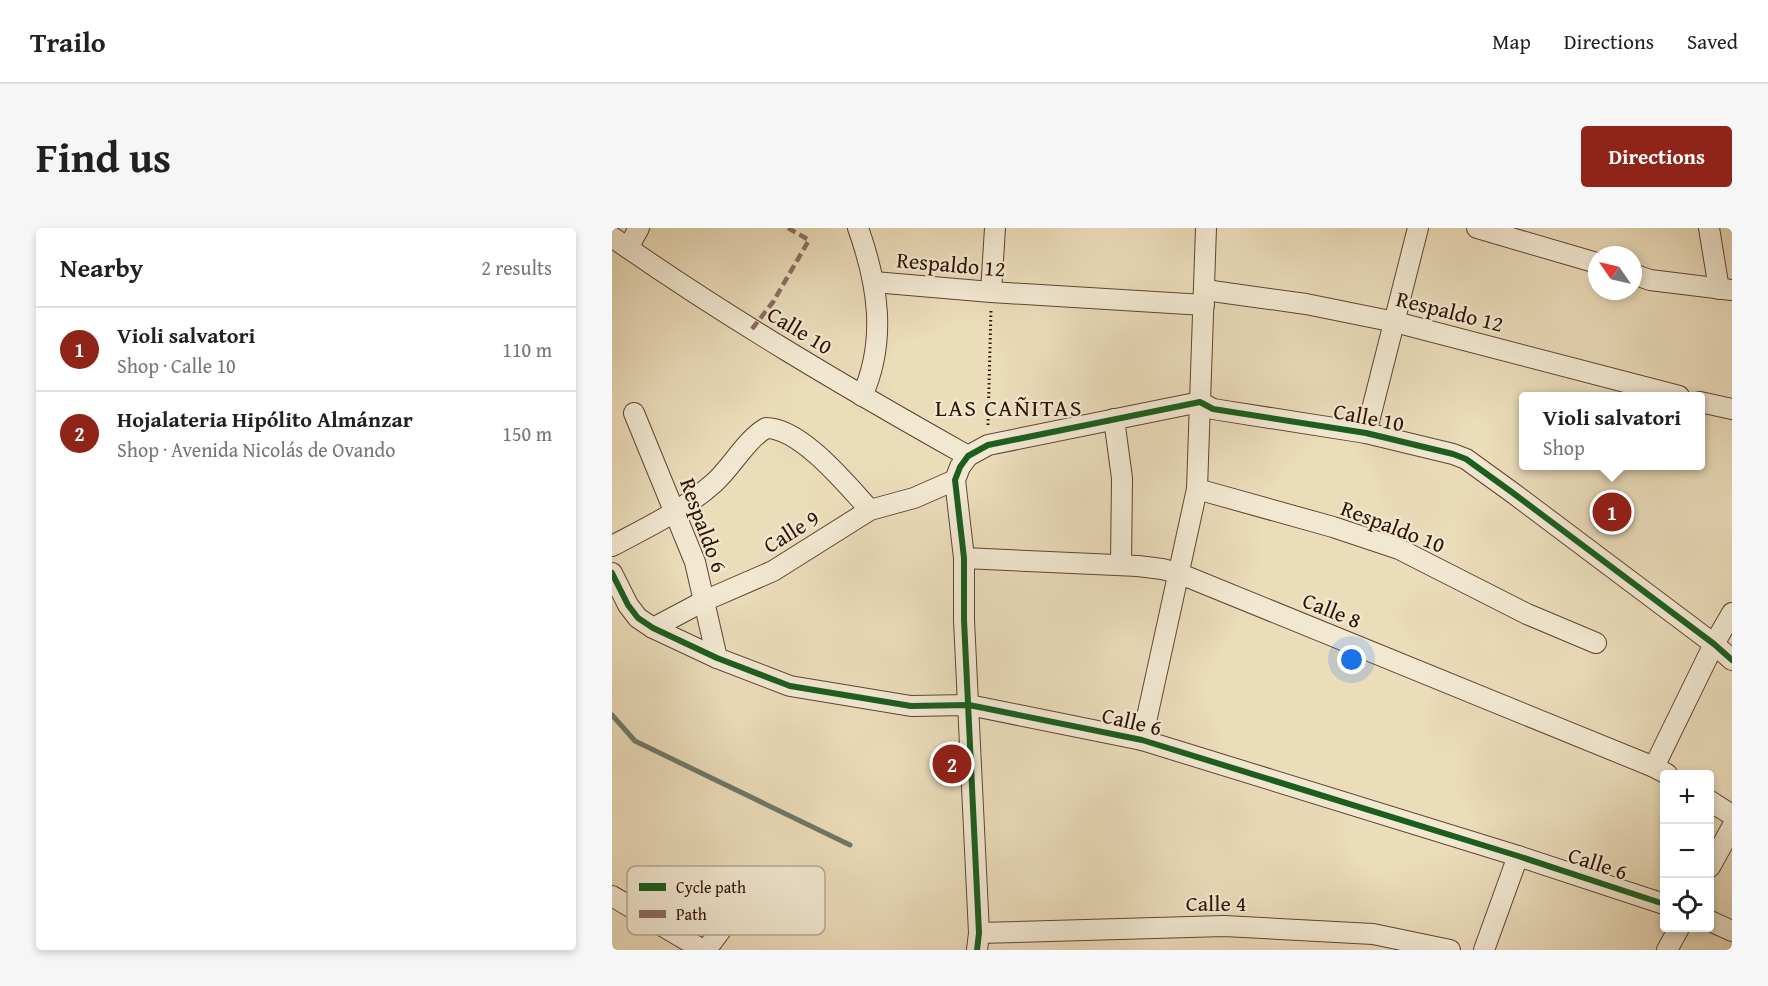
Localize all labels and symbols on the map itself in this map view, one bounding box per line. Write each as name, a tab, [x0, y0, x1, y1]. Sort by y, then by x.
street label: Respaldo 12	[895, 243, 1007, 285]
north arrow	[1588, 246, 1642, 300]
street label: Respaldo 12	[1393, 282, 1507, 340]
street label: Calle 10	[761, 298, 839, 362]
district label: LAS CAÑITAS	[935, 390, 1083, 425]
street label: Calle 10	[1331, 395, 1407, 439]
street label: Respaldo 6	[672, 473, 736, 577]
pin: 1	[1592, 490, 1632, 534]
street label: Respaldo 10	[1336, 492, 1450, 560]
street label: Calle 9	[757, 501, 825, 561]
street label: Calle 8	[1298, 584, 1366, 636]
your location	[1337, 645, 1366, 674]
street label: Calle 6	[1099, 699, 1165, 743]
pin: 2	[932, 742, 972, 786]
street label: Calle 6	[1564, 838, 1632, 888]
legend	[627, 866, 825, 935]
text: Cycle path	[676, 875, 746, 899]
street label: Calle 4	[1186, 887, 1246, 919]
text: Path	[676, 902, 707, 926]

